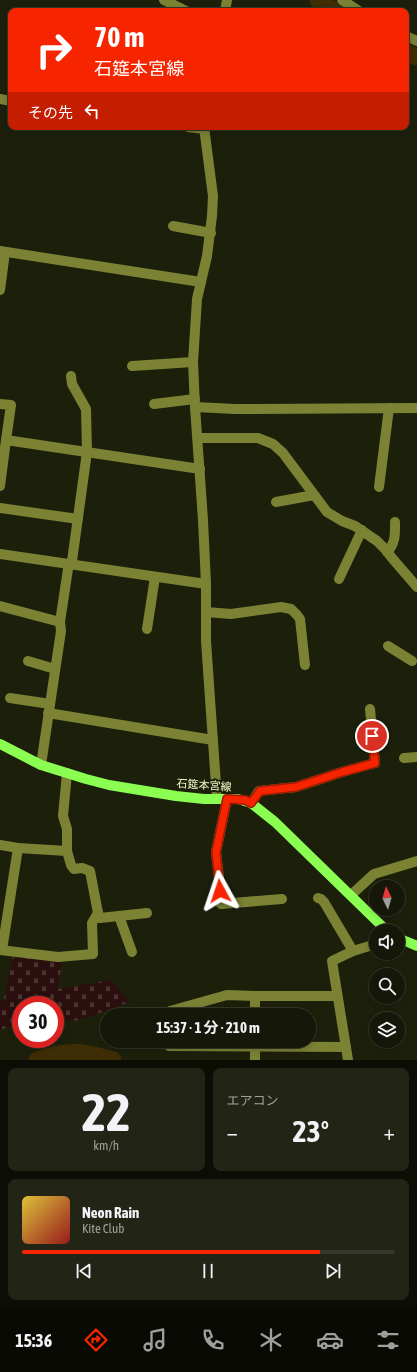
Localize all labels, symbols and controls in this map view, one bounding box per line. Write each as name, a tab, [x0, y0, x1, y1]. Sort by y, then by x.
text: 70 m	[94, 21, 144, 53]
icon: right	[28, 24, 80, 76]
text: 石筵本宮線	[94, 58, 184, 79]
icon: left	[81, 100, 103, 122]
text: その先	[28, 104, 73, 121]
pin	[355, 719, 389, 753]
icon: arrive	[361, 725, 383, 747]
street label: 石筵本宮線	[176, 777, 232, 793]
position arrow	[199, 870, 241, 912]
north arrow	[369, 880, 405, 916]
map controls	[369, 880, 405, 1048]
button: sound	[369, 924, 405, 960]
button: search	[369, 968, 405, 1004]
speed limit sign: 30	[12, 996, 64, 1048]
button: layers	[369, 1012, 405, 1048]
text: 15:37 · 1 分 · 210 m	[156, 1019, 260, 1036]
text: 22	[82, 1082, 131, 1142]
text: エアコン	[227, 1093, 279, 1108]
text: 23°	[293, 1114, 329, 1148]
text: −	[227, 1119, 238, 1145]
text: +	[384, 1119, 395, 1145]
text: km/h	[93, 1138, 119, 1153]
text: Neon Rain	[82, 1204, 139, 1221]
text: Kite Club	[82, 1221, 124, 1236]
icon: previous	[73, 1260, 95, 1282]
icon: pause	[197, 1260, 219, 1282]
icon: next	[322, 1260, 344, 1282]
icon: directions	[82, 1326, 110, 1354]
icon: music	[141, 1326, 169, 1354]
icon: phone	[199, 1326, 227, 1354]
icon: climate	[257, 1326, 285, 1354]
icon: car	[316, 1326, 344, 1354]
icon: filters	[374, 1326, 402, 1354]
text: 15:36	[15, 1330, 52, 1351]

